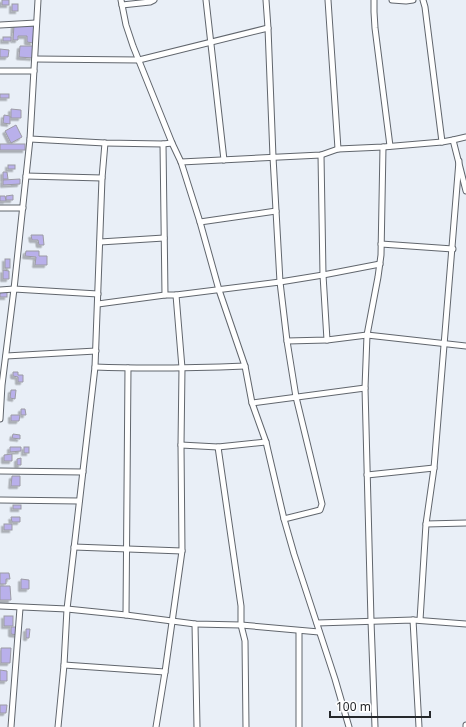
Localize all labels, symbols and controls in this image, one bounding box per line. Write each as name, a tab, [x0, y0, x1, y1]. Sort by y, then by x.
scale bar	[330, 693, 430, 719]
text: 100 m	[336, 698, 371, 715]

